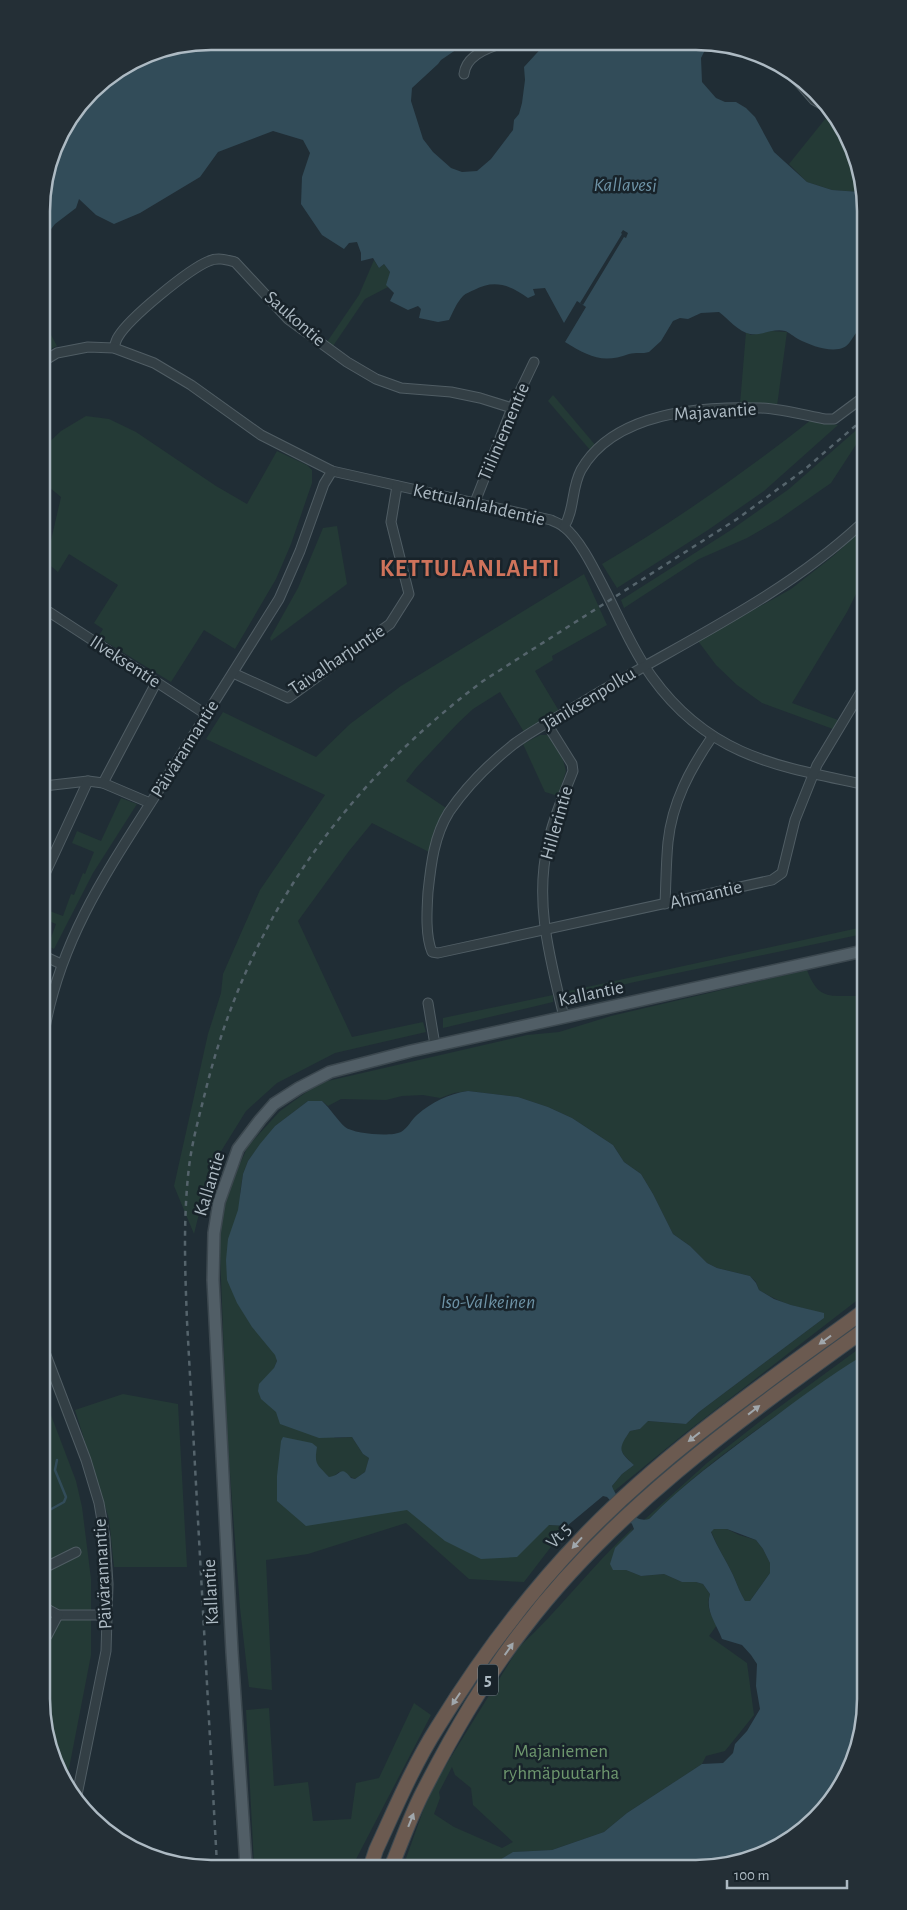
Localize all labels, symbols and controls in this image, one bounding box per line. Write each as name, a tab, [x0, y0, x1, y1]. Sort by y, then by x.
water label: Kallavesi	[593, 175, 657, 195]
street label: Saukontie	[261, 288, 329, 350]
street label: Tiiliniementie	[475, 380, 533, 484]
street label: Majavantie	[673, 400, 757, 424]
street label: Kettulanlahdentie	[411, 481, 547, 529]
district label: KETTULANLAHTI	[380, 557, 560, 581]
street label: Taivalharjuntie	[286, 621, 388, 699]
street label: Ilveksentie	[86, 632, 164, 692]
street label: Jäniksenpolku	[539, 664, 639, 734]
street label: Päivärannantie	[148, 697, 222, 801]
street label: Hillerintie	[537, 784, 577, 862]
street label: Ahmantie	[668, 877, 744, 913]
street label: Kallantie	[557, 978, 625, 1010]
street label: Kallantie	[191, 1150, 229, 1218]
water label: Iso-Valkeinen	[441, 1292, 535, 1312]
one-way arrow	[818, 1335, 832, 1345]
one-way arrow	[747, 1405, 760, 1416]
one-way arrow	[687, 1432, 701, 1442]
street label: Päivärannantie	[91, 1518, 115, 1630]
street label: Vt 5	[543, 1520, 575, 1552]
one-way arrow	[571, 1537, 583, 1549]
street label: Kallantie	[200, 1558, 222, 1626]
one-way arrow	[504, 1642, 514, 1656]
road number: 5	[478, 1664, 498, 1696]
one-way arrow	[451, 1692, 461, 1706]
park label: Majaniemen ryhmäpuutarha	[503, 1742, 620, 1783]
one-way arrow	[407, 1812, 415, 1827]
scale bar	[727, 1858, 847, 1890]
text: 100 m	[734, 1868, 769, 1883]

